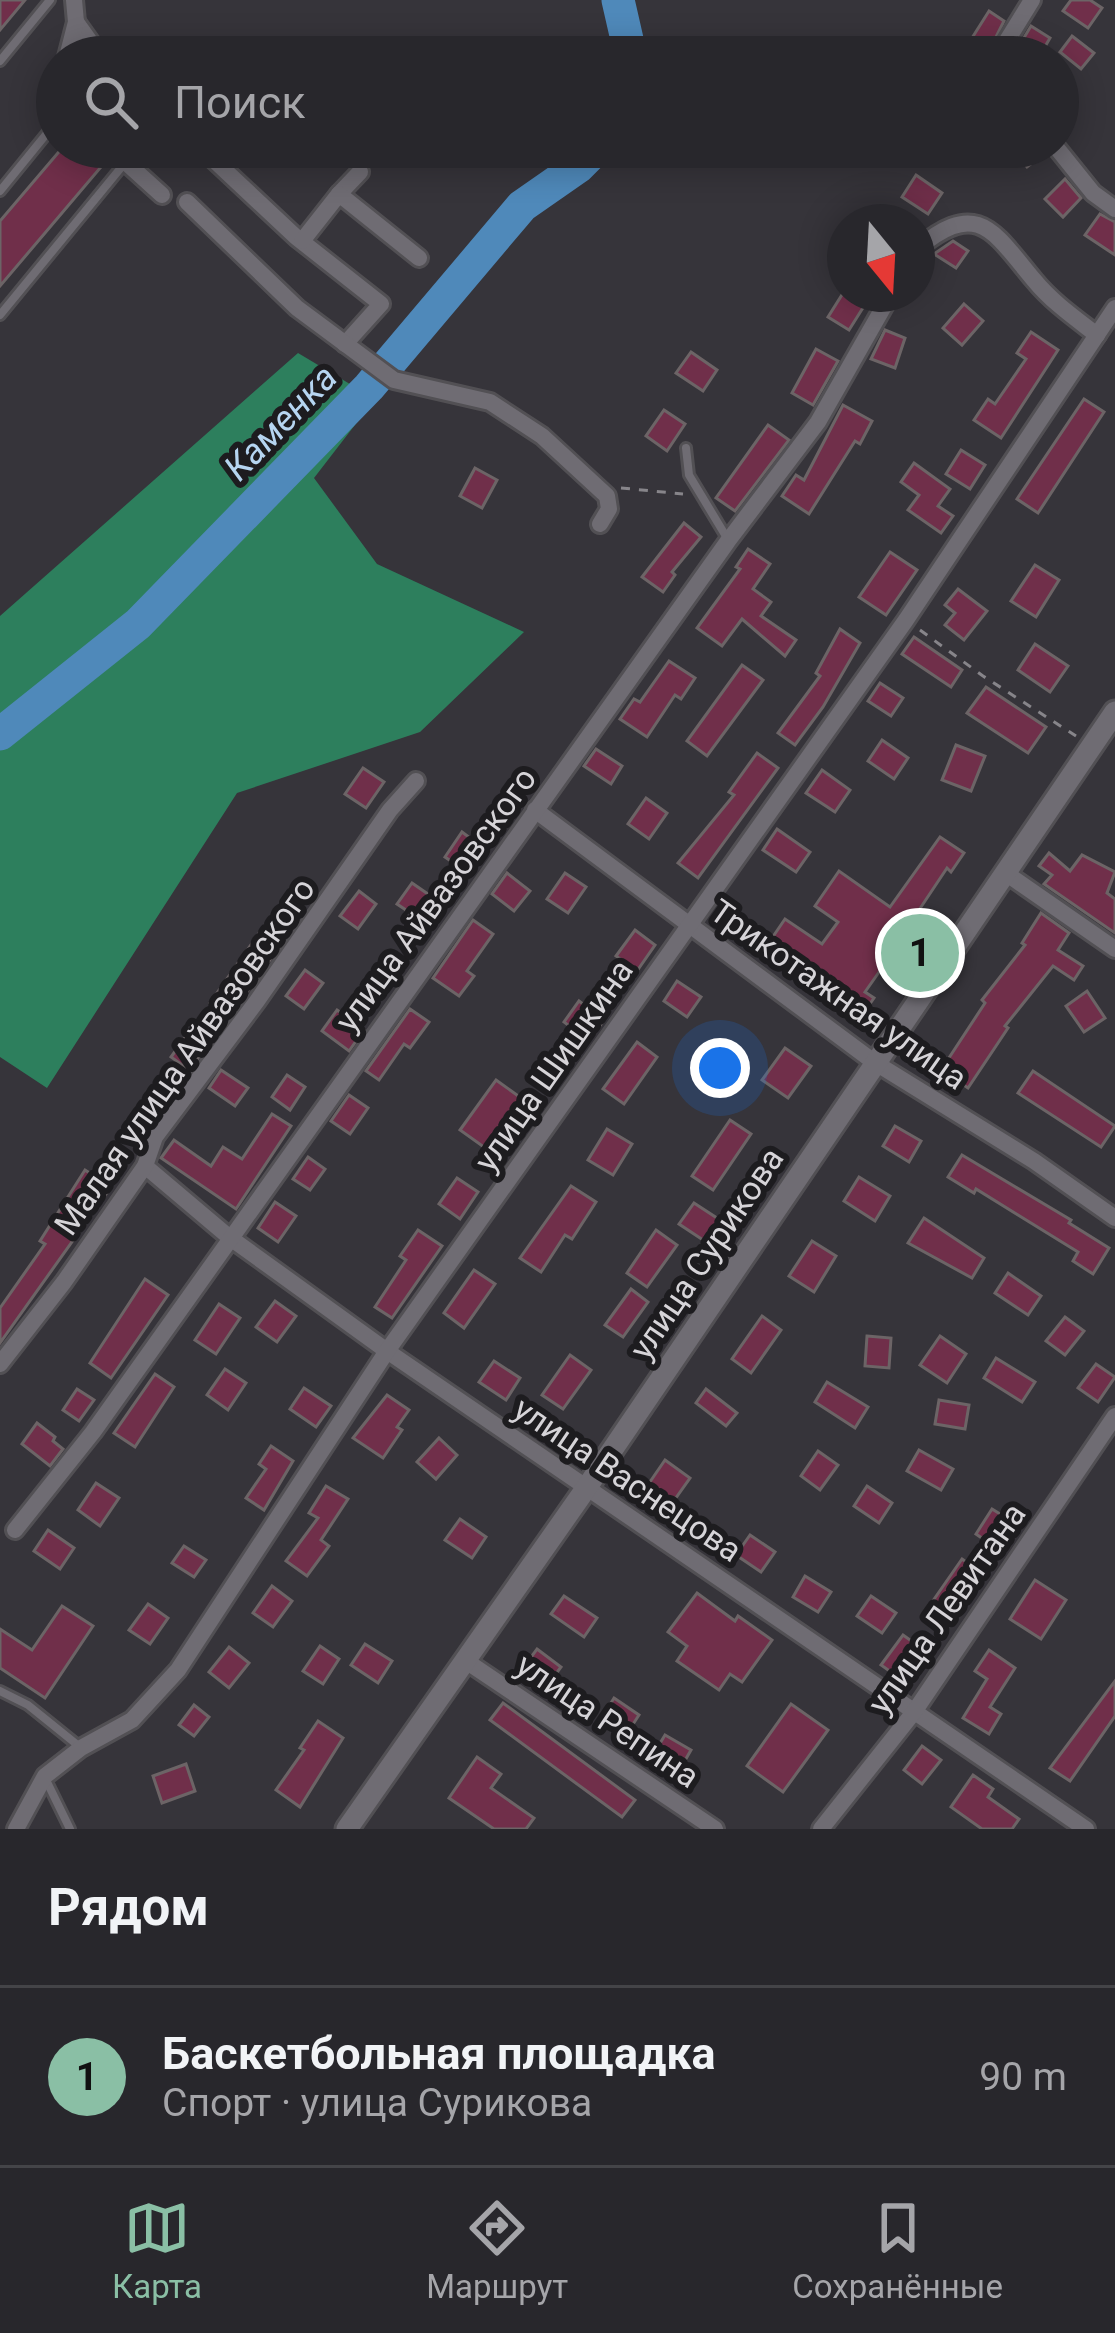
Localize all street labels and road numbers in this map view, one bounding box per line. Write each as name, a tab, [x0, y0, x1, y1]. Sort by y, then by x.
street label: улица Айвазовского	[327, 760, 544, 1039]
street label: Малая улица Айвазовского	[46, 870, 323, 1242]
street label: Трикотажная улица	[703, 891, 974, 1098]
street label: улица Шишкина	[466, 952, 641, 1179]
street label: улица Сурикова	[621, 1140, 792, 1366]
street label: улица Васнецова	[506, 1389, 749, 1570]
street label: улица Левитана	[859, 1495, 1034, 1721]
street label: улица Репина	[509, 1645, 706, 1796]

